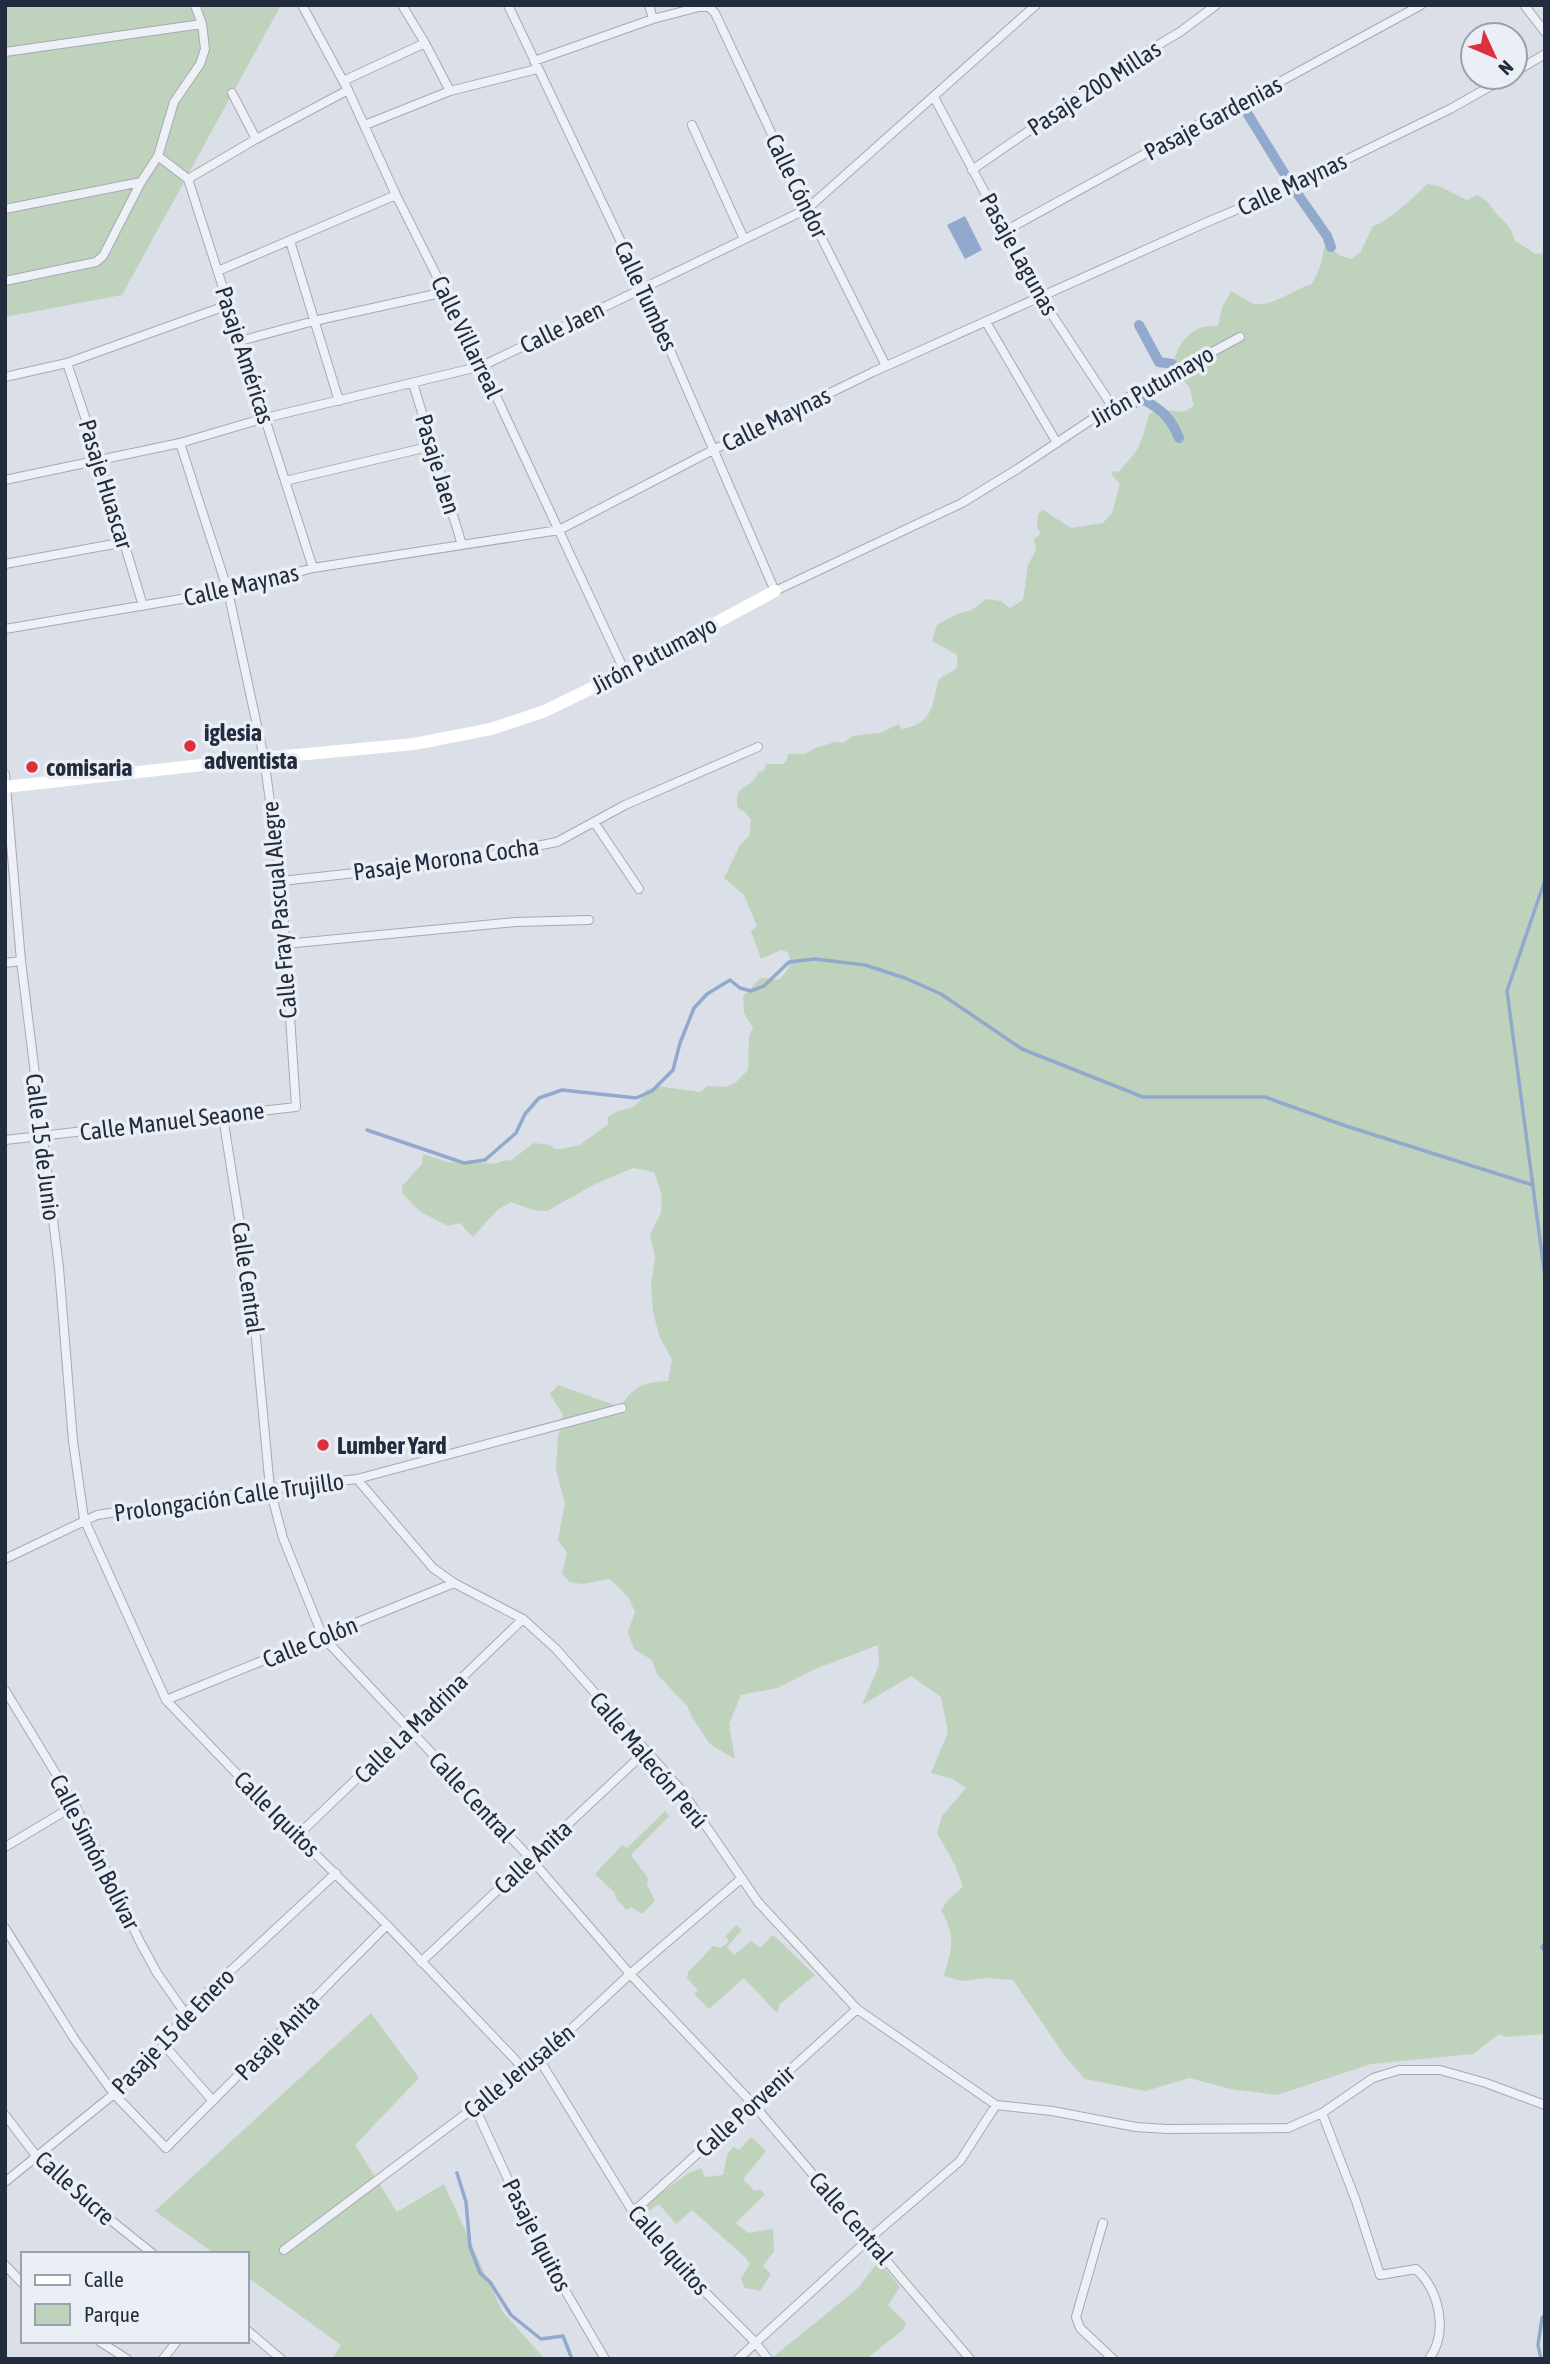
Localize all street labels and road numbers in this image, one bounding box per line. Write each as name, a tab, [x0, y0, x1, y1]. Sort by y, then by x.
street label: Pasaje 200 Millas	[1023, 35, 1165, 141]
street label: Pasaje Gardenias	[1140, 70, 1286, 166]
street label: Calle Cóndor	[760, 130, 834, 243]
street label: Calle Maynas	[1233, 147, 1351, 221]
street label: Pasaje Lagunas	[974, 188, 1064, 320]
street label: Calle Tumbes	[609, 237, 683, 355]
street label: Calle Villarreal	[426, 272, 508, 403]
street label: Pasaje Américas	[210, 283, 280, 427]
street label: Calle Jaen	[516, 295, 608, 359]
street label: Jirón Putumayo	[1086, 340, 1218, 432]
street label: Calle Maynas	[717, 381, 835, 457]
street label: Pasaje Jaen	[410, 411, 466, 517]
street label: Pasaje Huascar	[73, 416, 139, 553]
street label: Calle Maynas	[181, 559, 301, 611]
street label: Jirón Putumayo	[587, 611, 721, 699]
street label: Calle Fray Pascual Alegre	[256, 800, 302, 1020]
street label: Pasaje Morona Cocha	[351, 833, 541, 885]
street label: Calle 15 de Junio	[21, 1072, 65, 1222]
street label: Calle Manuel Seaone	[78, 1096, 266, 1146]
street label: Calle Central	[227, 1220, 269, 1336]
street label: Prolongación Calle Trujillo	[112, 1467, 346, 1527]
street label: Calle Colón	[259, 1611, 361, 1673]
street label: Calle La Madrina	[349, 1667, 473, 1789]
street label: Calle Malecón Perú	[584, 1687, 714, 1833]
street label: Calle Central	[424, 1746, 521, 1848]
street label: Calle Iquitos	[229, 1766, 325, 1862]
street label: Calle Simón Bolívar	[44, 1770, 146, 1935]
street label: Calle Anita	[489, 1815, 577, 1899]
street label: Pasaje 15 de Enero	[106, 1963, 240, 2099]
street label: Pasaje Anita	[230, 1988, 324, 2086]
street label: Calle Jerusalén	[458, 2018, 580, 2124]
street label: Calle Porvenir	[690, 2059, 801, 2162]
street label: Calle Sucre	[30, 2145, 120, 2231]
street label: Calle Central	[804, 2167, 899, 2270]
street label: Pasaje Iquitos	[497, 2174, 577, 2296]
street label: Calle Iquitos	[623, 2200, 715, 2300]

